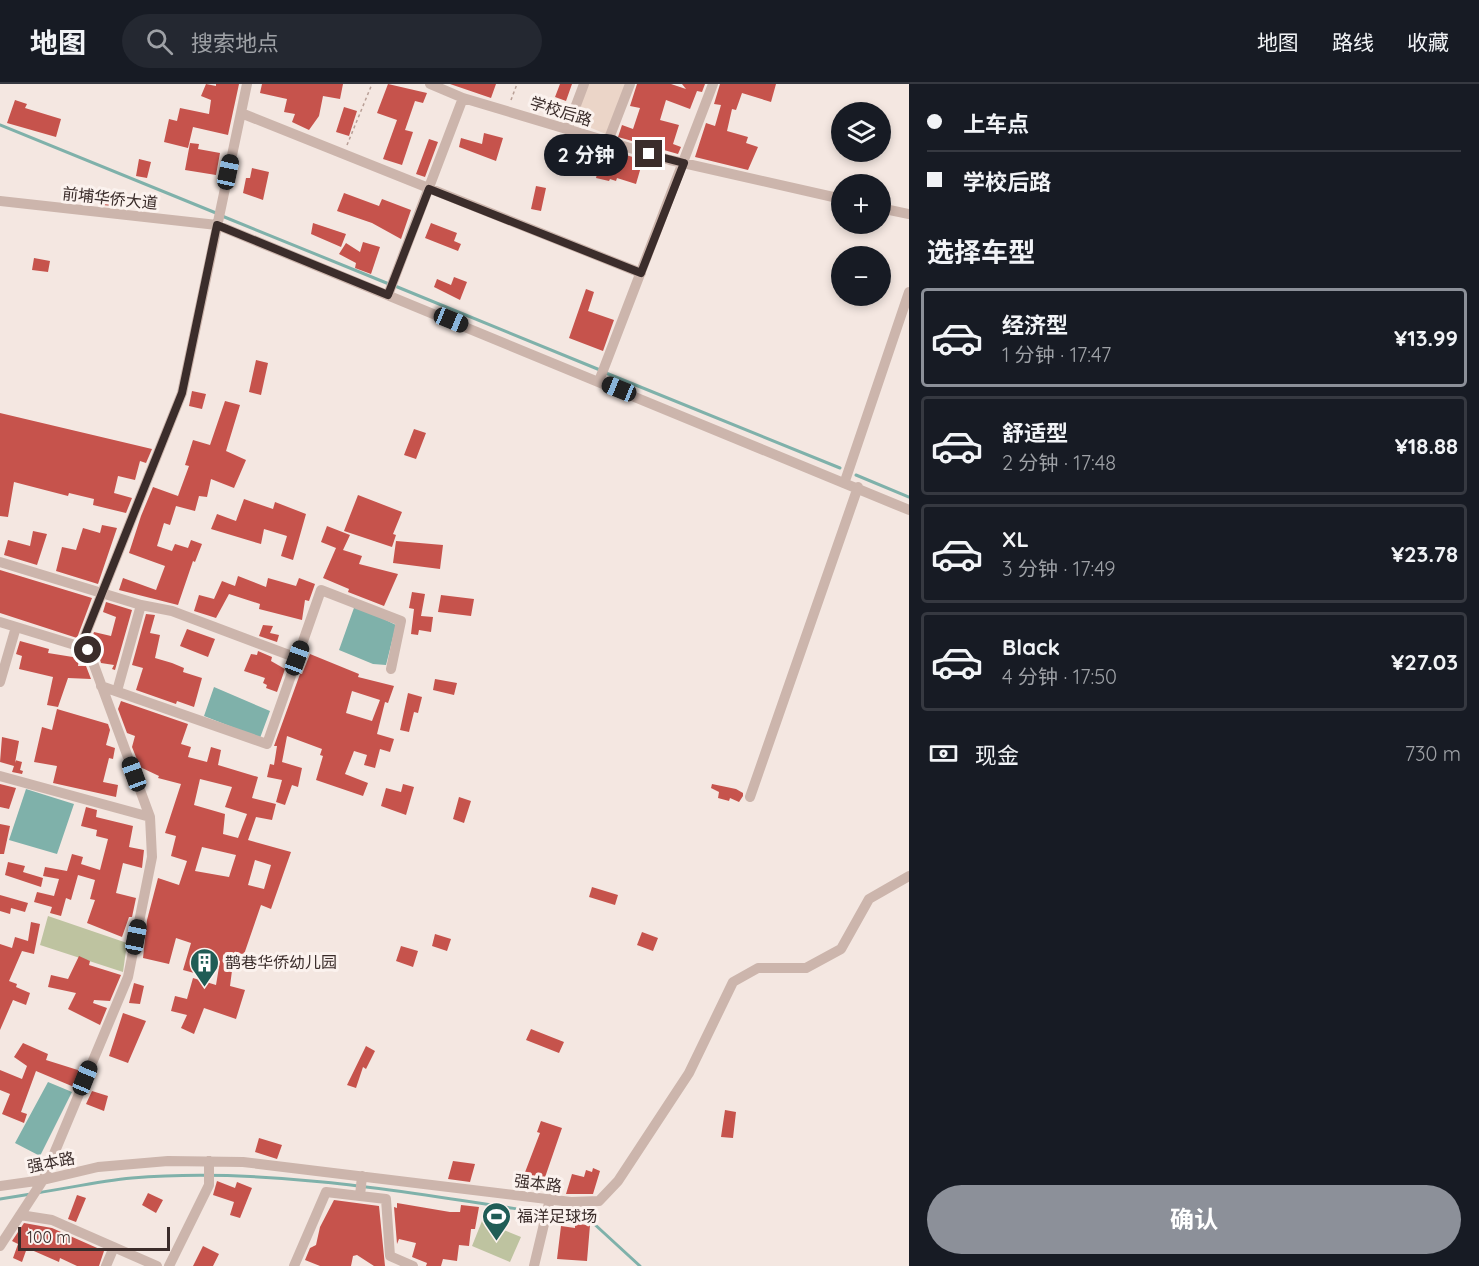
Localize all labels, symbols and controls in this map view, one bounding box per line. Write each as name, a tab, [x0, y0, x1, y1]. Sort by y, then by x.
search box	[122, 14, 542, 68]
text: 地图	[30, 25, 86, 60]
icon: search	[143, 25, 176, 58]
text: 搜索地点	[191, 29, 279, 57]
text: 地图	[1257, 29, 1299, 55]
text: 路线	[1332, 29, 1374, 55]
text: 收藏	[1407, 29, 1449, 55]
street label: 学校后路	[527, 92, 595, 130]
map controls	[831, 102, 891, 306]
button: layers	[831, 102, 891, 162]
text: 上车点	[963, 110, 1029, 138]
callout: 2 分钟	[544, 133, 628, 175]
route end	[635, 140, 662, 167]
text: 2 分钟	[558, 142, 614, 167]
car	[215, 153, 241, 191]
text: 学校后路	[963, 168, 1051, 196]
button: +	[831, 174, 891, 234]
street label: 前埔华侨大道	[61, 183, 159, 213]
text: 选择车型	[927, 235, 1035, 269]
button: −	[831, 246, 891, 306]
car	[431, 305, 471, 335]
icon: car	[930, 311, 984, 365]
text: 经济型	[1002, 311, 1068, 339]
text: ¥13.99	[1394, 324, 1458, 352]
text: 1 分钟 · 17:47	[1002, 342, 1111, 367]
car	[599, 374, 639, 404]
icon: car	[930, 419, 984, 473]
text: 舒适型	[1002, 419, 1068, 447]
text: ¥18.88	[1395, 432, 1458, 460]
text: 2 分钟 · 17:48	[1002, 450, 1116, 475]
text: XL	[1002, 525, 1029, 553]
icon: car	[930, 527, 984, 581]
text: ¥23.78	[1391, 540, 1458, 568]
text: 3 分钟 · 17:49	[1002, 556, 1115, 581]
text: Black	[1002, 633, 1060, 661]
icon: car	[930, 635, 984, 689]
route start	[74, 636, 101, 663]
car	[282, 638, 312, 678]
text: ¥27.03	[1391, 648, 1458, 676]
text: 4 分钟 · 17:50	[1002, 664, 1117, 689]
icon: cash	[927, 737, 960, 770]
text: 现金	[975, 741, 1019, 769]
text: 730 m	[1405, 741, 1461, 766]
car	[119, 754, 149, 794]
car	[124, 918, 148, 956]
building icon: 鹊巷华侨幼儿园	[188, 946, 220, 988]
place label: 鹊巷华侨幼儿园	[225, 952, 337, 972]
car	[70, 1058, 100, 1098]
street label: 强本路	[26, 1148, 76, 1176]
street label: 强本路	[513, 1170, 563, 1196]
button: 确认	[927, 1185, 1461, 1254]
sports icon: 福洋足球场	[480, 1200, 512, 1242]
place label: 福洋足球场	[517, 1206, 597, 1226]
scale bar	[18, 1224, 170, 1252]
text: 100 m	[27, 1227, 71, 1247]

